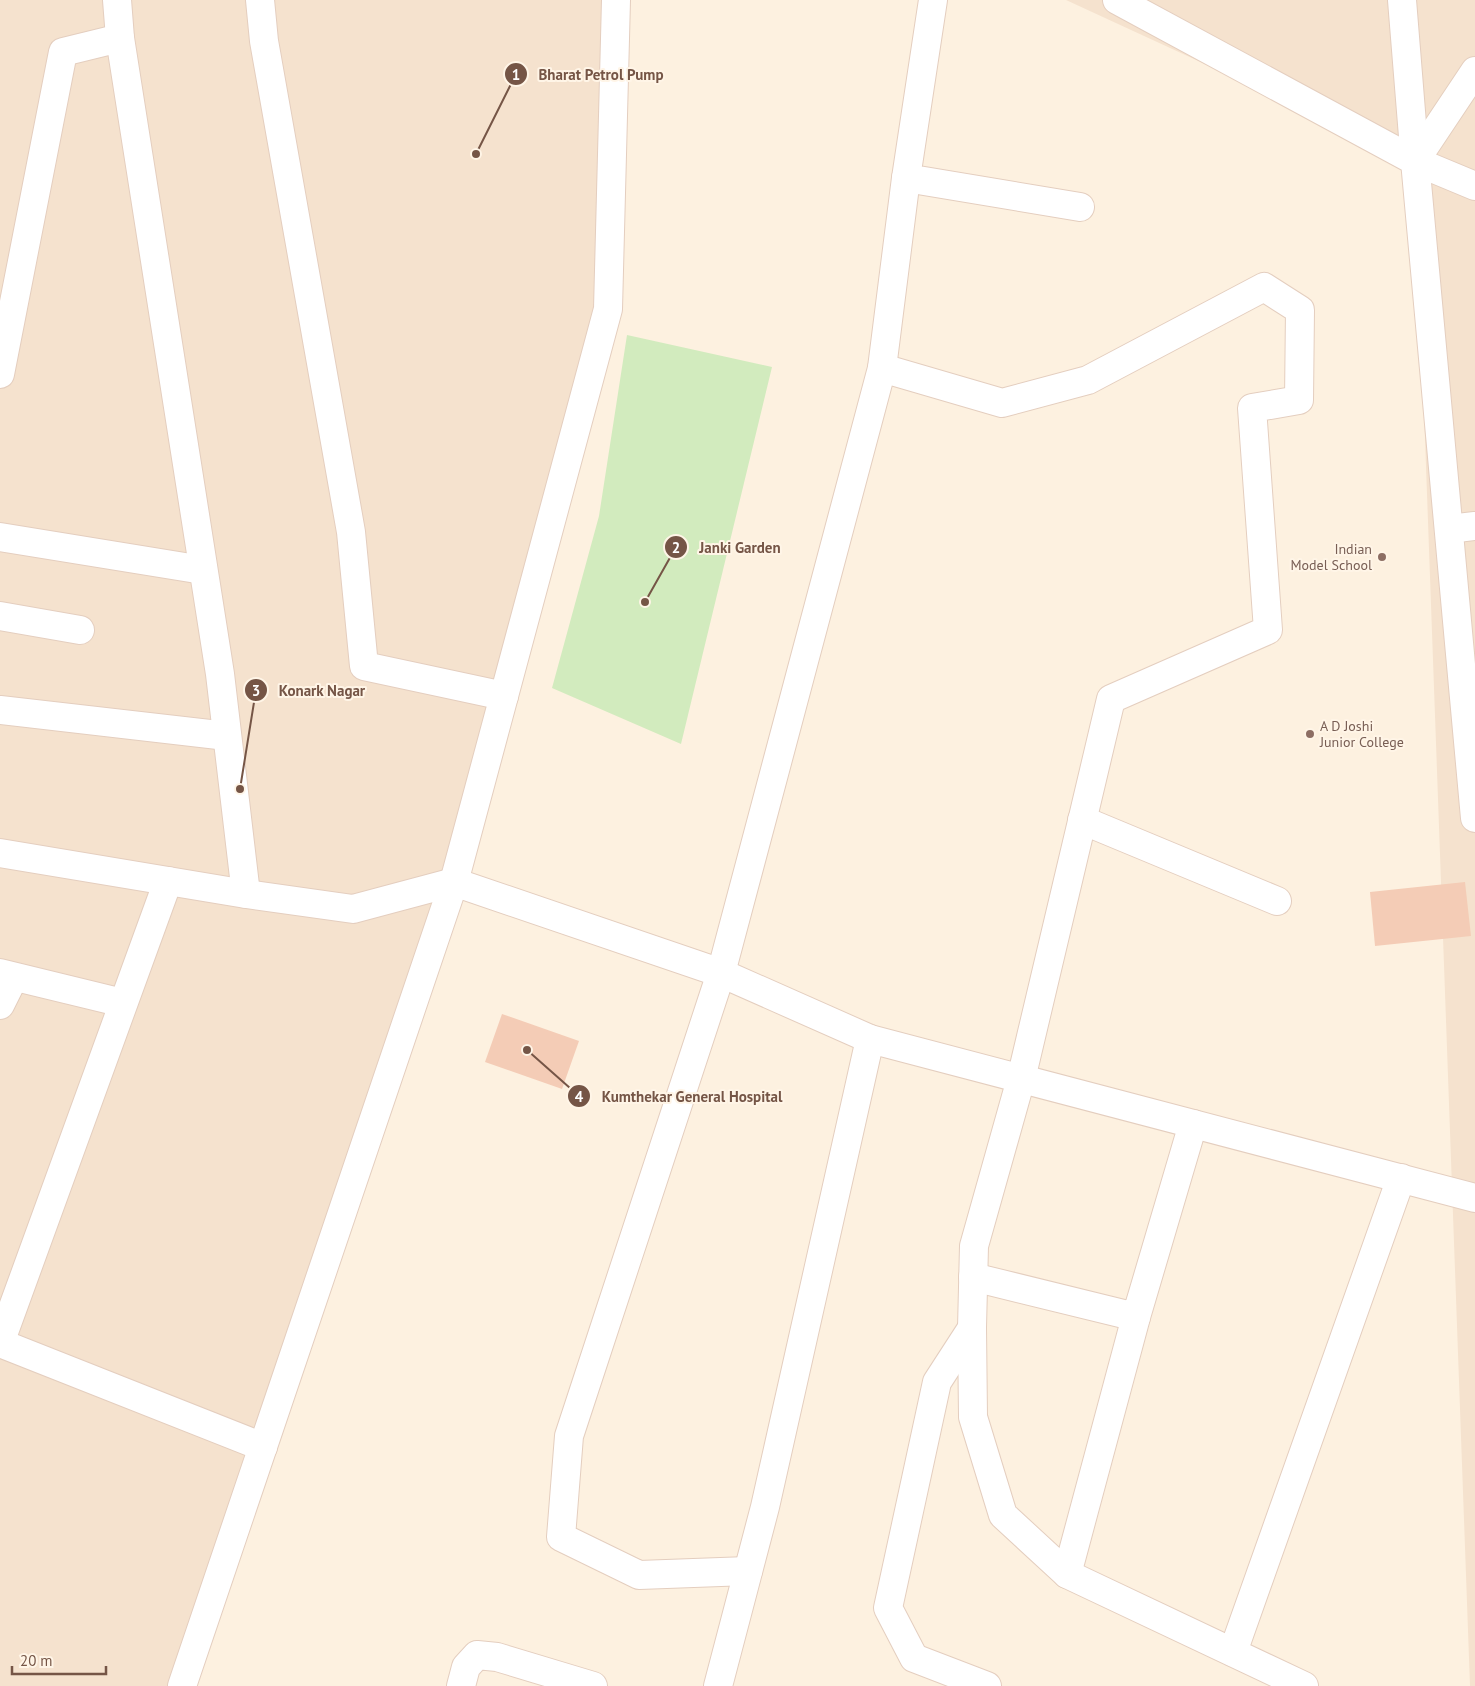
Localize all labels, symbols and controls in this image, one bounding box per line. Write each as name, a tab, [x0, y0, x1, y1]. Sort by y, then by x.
callout: Bharat Petrol Pump	[504, 59, 674, 89]
text: 1	[512, 65, 520, 84]
text: Bharat Petrol Pump	[538, 65, 664, 84]
callout: Janki Garden	[664, 532, 790, 562]
text: 2	[672, 538, 680, 557]
text: Janki Garden	[698, 538, 781, 557]
place label: Indian Model School	[1290, 540, 1372, 574]
marker: Indian Model School	[1376, 551, 1388, 563]
callout: Konark Nagar	[244, 675, 375, 705]
text: 3	[252, 681, 260, 700]
text: Konark Nagar	[279, 681, 366, 700]
place label: A D Joshi Junior College	[1319, 717, 1404, 751]
marker: A D Joshi Junior College	[1304, 728, 1316, 740]
callout: Kumthekar General Hospital	[567, 1081, 792, 1111]
text: 4	[575, 1087, 584, 1106]
text: Kumthekar General Hospital	[602, 1087, 783, 1106]
scale bar	[12, 1644, 106, 1676]
text: 20 m	[20, 1651, 53, 1670]

